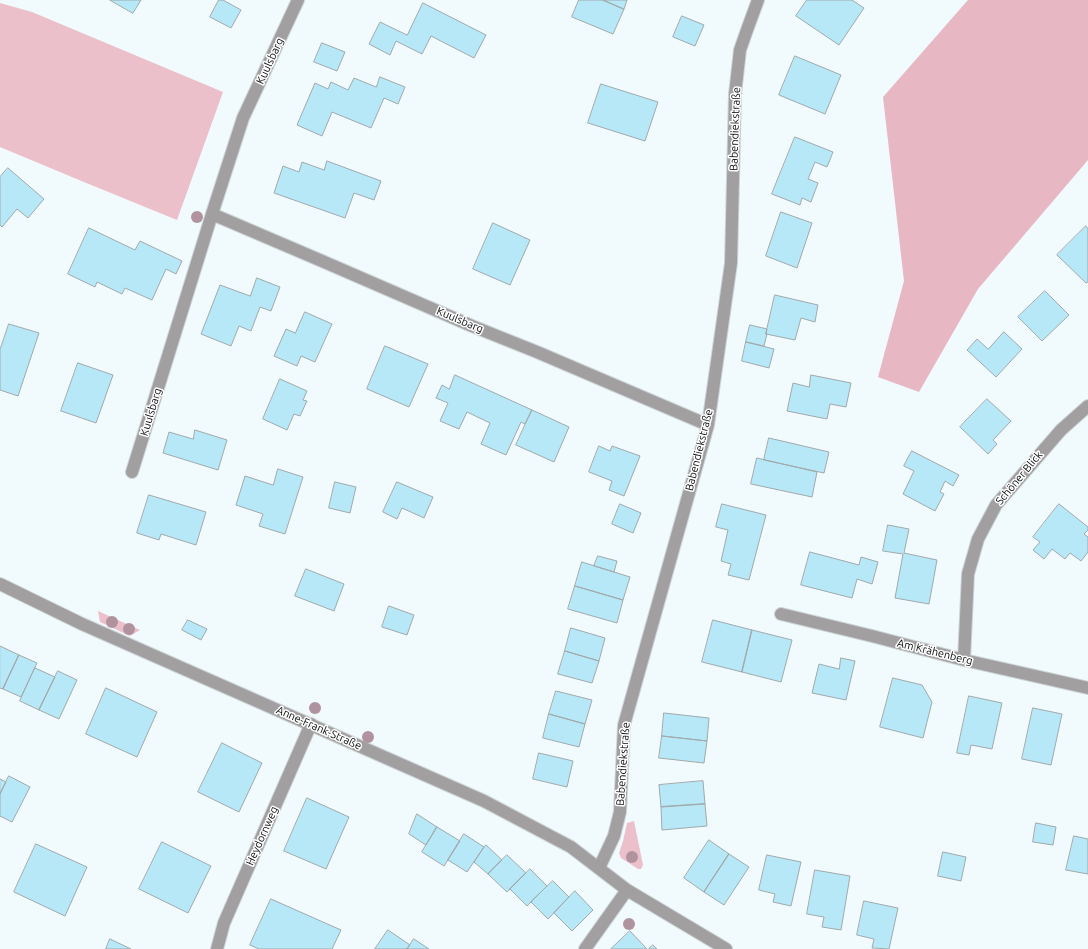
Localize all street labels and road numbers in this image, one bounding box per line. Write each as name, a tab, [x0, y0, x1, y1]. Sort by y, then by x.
street label: Kuulsbarg	[254, 36, 286, 86]
street label: Babendiekstraße	[727, 87, 743, 171]
street label: Kuulsbarg	[435, 304, 485, 336]
street label: Kuulsbarg	[137, 386, 165, 438]
street label: Babendiekstraße	[682, 408, 716, 492]
street label: Schöner Blick	[993, 449, 1045, 507]
street label: Am Krähenberg	[896, 636, 974, 668]
street label: Anne-Frank-Straße	[274, 703, 364, 753]
street label: Babendiekstraße	[613, 722, 633, 806]
street label: Heydornweg	[243, 804, 281, 868]

